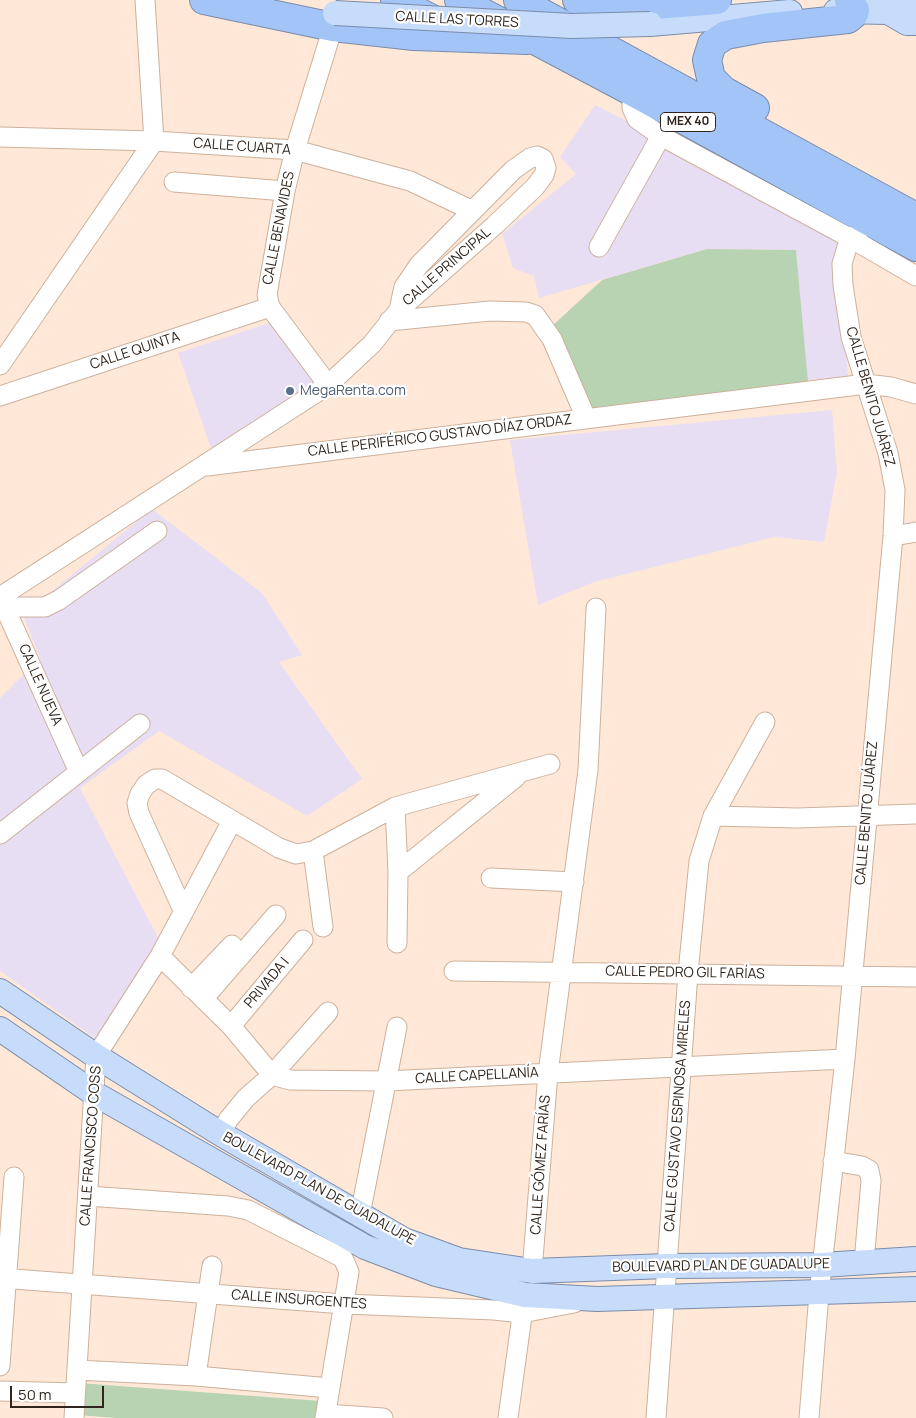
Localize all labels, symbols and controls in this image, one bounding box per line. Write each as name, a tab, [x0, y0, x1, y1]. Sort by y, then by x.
street label: CALLE LAS TORRES	[395, 8, 519, 32]
road number: MEX 40	[660, 112, 716, 132]
street label: CALLE CUARTA	[193, 135, 291, 159]
street label: CALLE BENAVIDES	[260, 170, 298, 286]
street label: CALLE PRINCIPAL	[400, 224, 494, 310]
street label: CALLE BENITO JUÁREZ	[842, 325, 898, 469]
street label: CALLE QUINTA	[88, 329, 182, 373]
place label: MegaRenta.com	[300, 383, 406, 399]
marker: MegaRenta.com	[284, 385, 296, 397]
street label: CALLE PERIFÉRICO GUSTAVO DÍAZ ORDAZ	[307, 411, 573, 461]
street label: CALLE NUEVA	[15, 642, 65, 728]
street label: CALLE BENITO JUÁREZ	[852, 740, 882, 886]
street label: PRIVADA I	[241, 954, 293, 1012]
street label: CALLE PEDRO GIL FARÍAS	[605, 963, 765, 983]
street label: CALLE GUSTAVO ESPINOSA MIRELES	[662, 1000, 694, 1232]
street label: CALLE CAPELLANÍA	[415, 1064, 539, 1088]
street label: CALLE FRANCISCO COSS	[77, 1065, 105, 1227]
street label: CALLE GÓMEZ FARÍAS	[528, 1095, 554, 1235]
street label: BOULEVARD PLAN DE GUADALUPE	[220, 1129, 418, 1249]
street label: BOULEVARD PLAN DE GUADALUPE	[612, 1256, 830, 1276]
street label: CALLE INSURGENTES	[231, 1287, 367, 1313]
scale bar	[12, 1376, 106, 1408]
text: 50 m	[18, 1384, 52, 1405]

